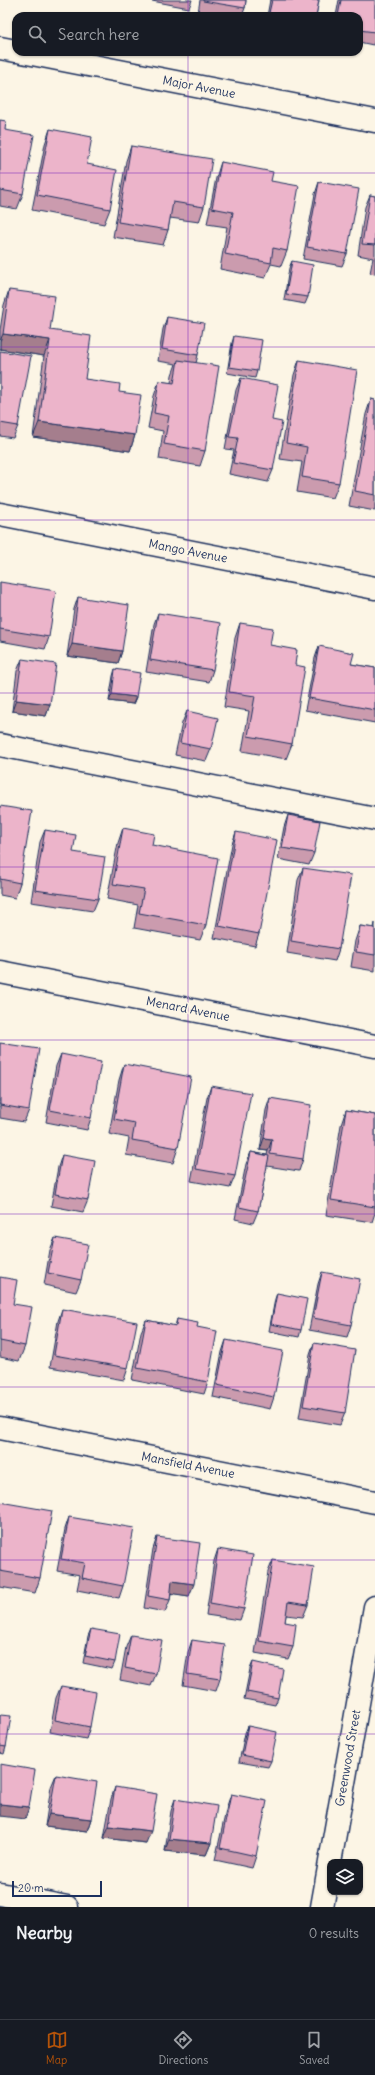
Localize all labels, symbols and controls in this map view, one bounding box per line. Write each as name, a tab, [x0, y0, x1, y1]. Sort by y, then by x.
search box	[12, 12, 363, 56]
icon: search	[26, 23, 48, 45]
text: Search here	[58, 25, 139, 44]
street label: Major Avenue	[161, 72, 237, 101]
street label: Mango Avenue	[147, 536, 229, 566]
street label: Menard Avenue	[145, 993, 231, 1024]
street label: Mansfield Avenue	[140, 1448, 236, 1481]
street label: Greenwood Street	[332, 1708, 363, 1807]
map controls	[327, 1859, 363, 1895]
button: layers	[327, 1859, 363, 1895]
scale bar	[12, 1879, 102, 1898]
text: 20 m	[18, 1881, 44, 1895]
text: Nearby	[16, 1922, 72, 1944]
text: 0 results	[309, 1925, 359, 1942]
tab: Map	[46, 2029, 68, 2067]
tab: Directions	[159, 2029, 208, 2067]
tab: Saved	[299, 2029, 329, 2067]

